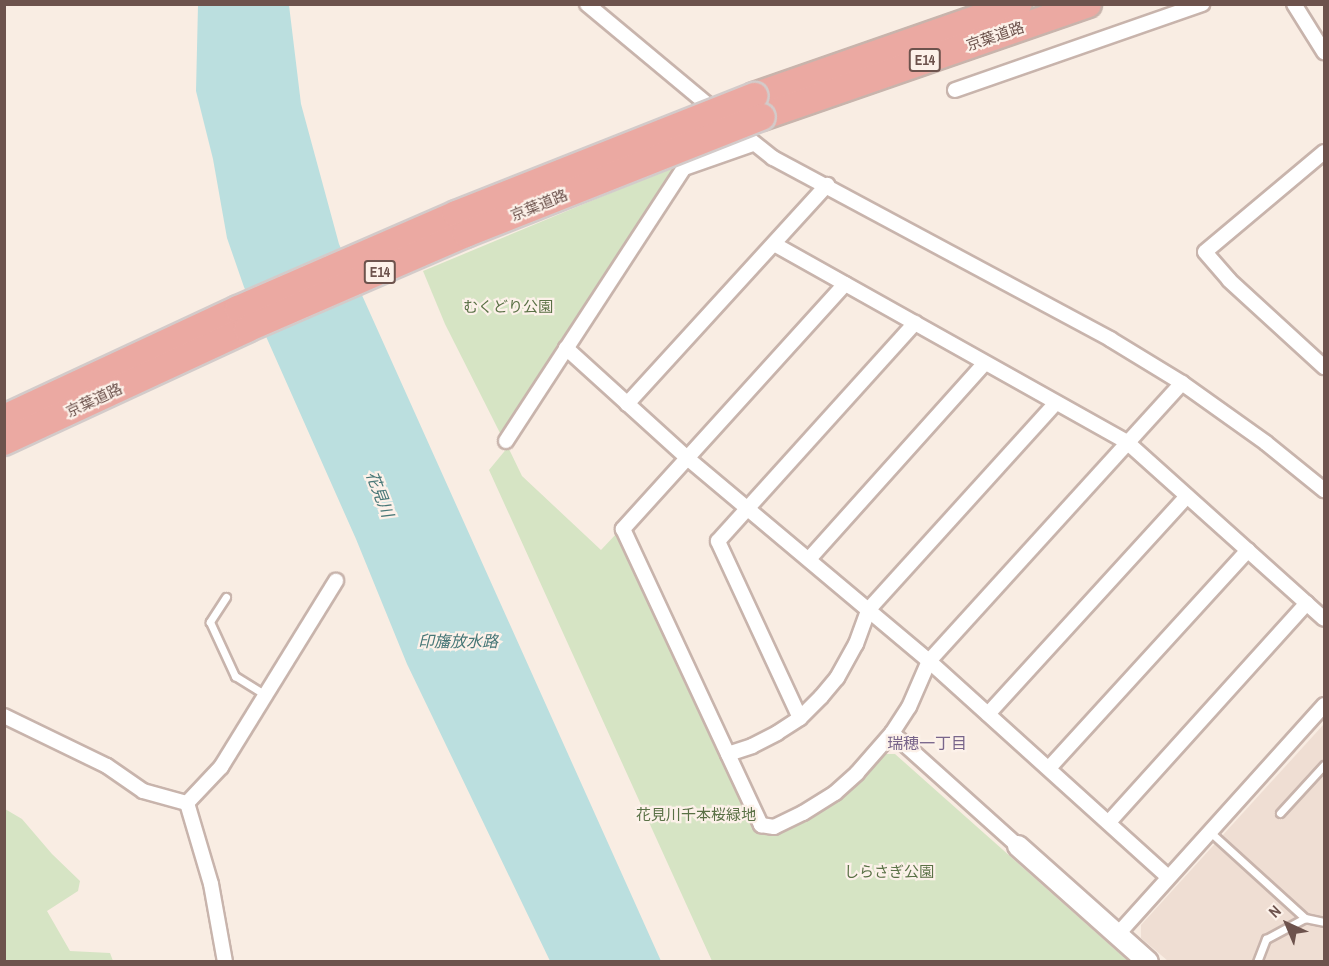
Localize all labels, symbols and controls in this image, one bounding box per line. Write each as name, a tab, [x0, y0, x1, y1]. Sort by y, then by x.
street label: 京葉道路	[964, 18, 1026, 54]
road number: E14	[908, 49, 942, 71]
street label: 京葉道路	[508, 185, 570, 225]
road number: E14	[364, 261, 397, 283]
park label: むくどり公園	[463, 298, 553, 316]
street label: 京葉道路	[63, 379, 125, 421]
water label: 花見川	[362, 468, 398, 520]
water label: 印旛放水路	[418, 631, 498, 651]
district label: 瑞穂一丁目	[887, 733, 967, 753]
park label: 花見川千本桜緑地	[636, 806, 756, 824]
park label: しらさぎ公園	[844, 863, 934, 881]
north arrow	[1257, 894, 1317, 954]
text: N	[1263, 900, 1286, 922]

